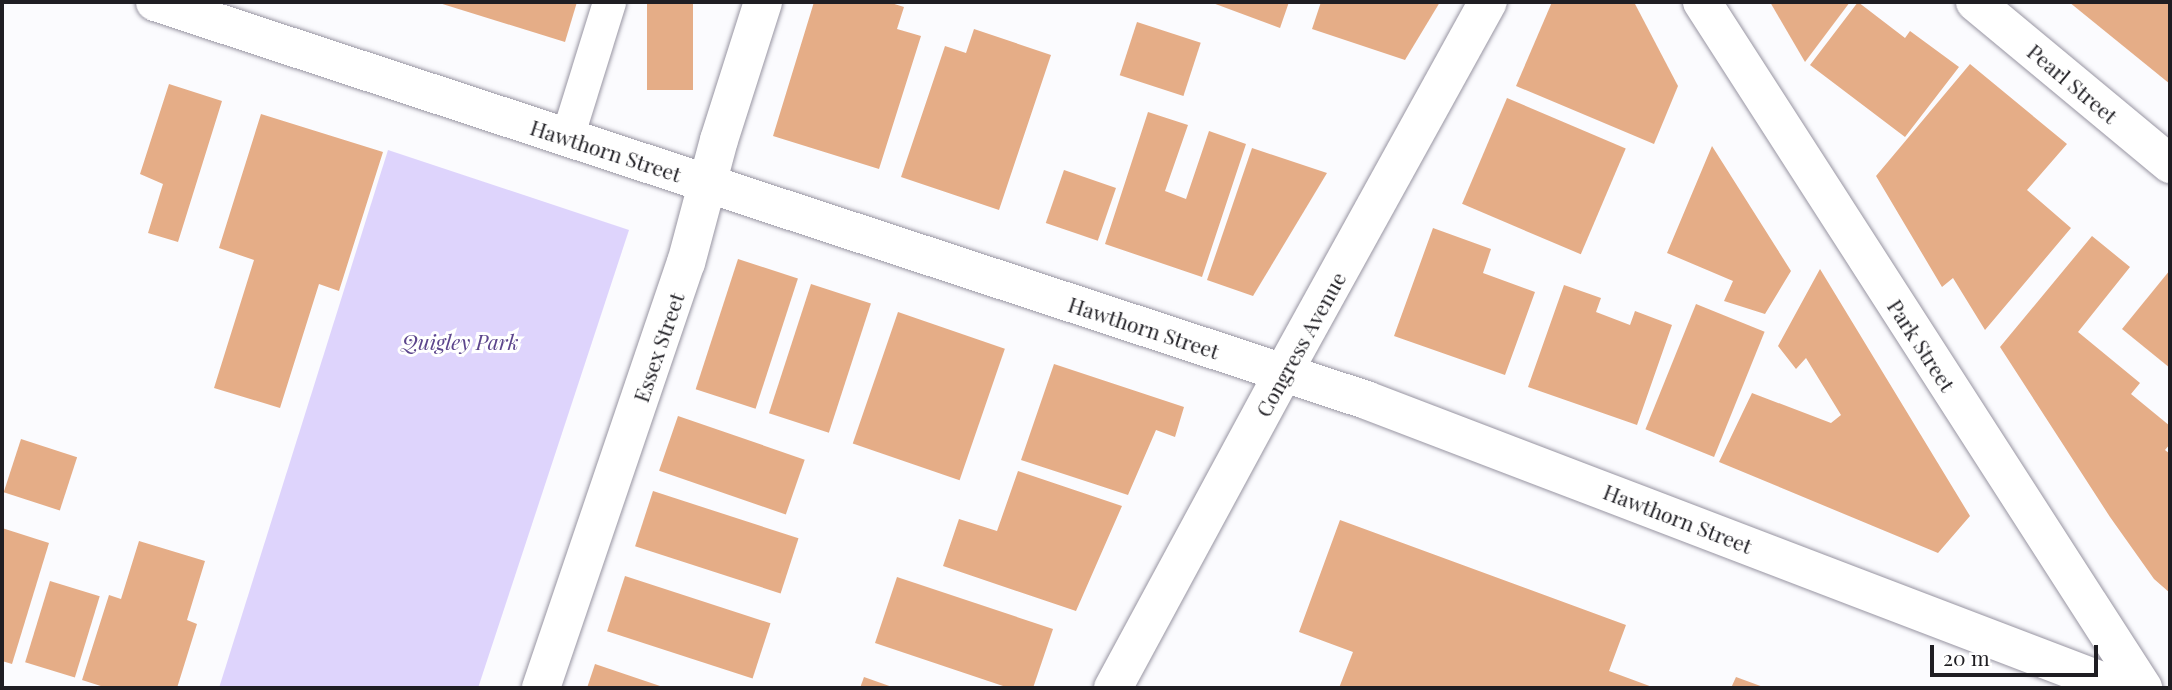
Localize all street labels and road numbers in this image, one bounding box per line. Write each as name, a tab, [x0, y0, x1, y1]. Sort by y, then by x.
street label: Pearl Street	[2023, 38, 2123, 128]
street label: Hawthorn Street	[527, 114, 685, 186]
street label: Congress Avenue	[1250, 267, 1350, 421]
street label: Essex Street	[627, 289, 689, 405]
street label: Hawthorn Street	[1065, 291, 1223, 363]
street label: Park Street	[1883, 294, 1961, 396]
street label: Hawthorn Street	[1600, 478, 1756, 558]

